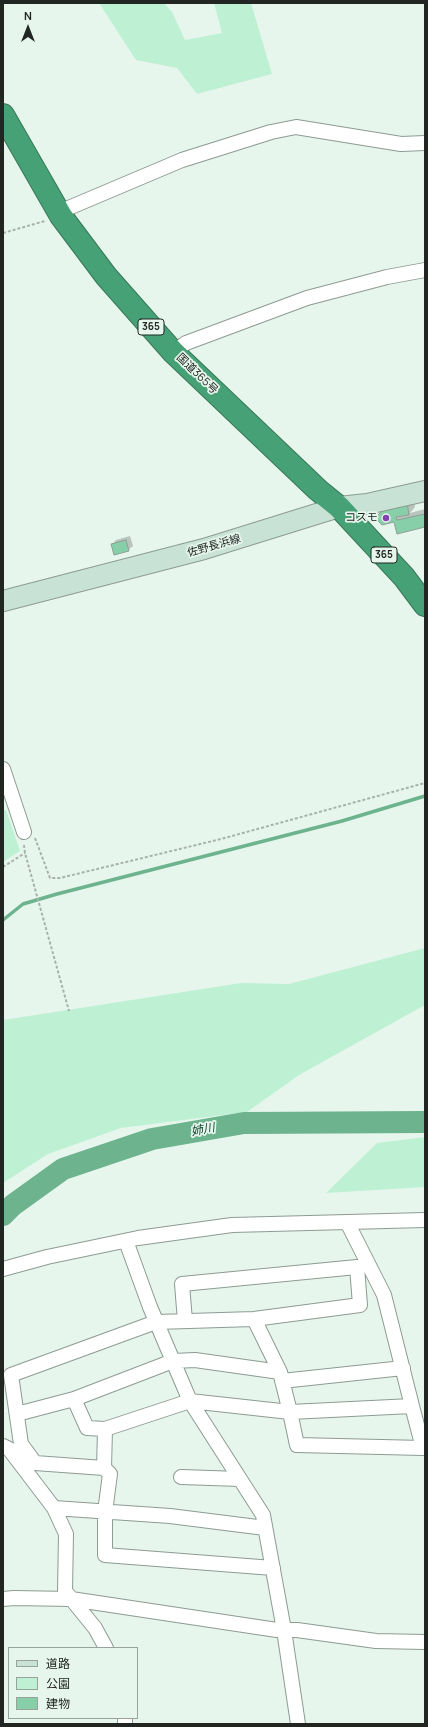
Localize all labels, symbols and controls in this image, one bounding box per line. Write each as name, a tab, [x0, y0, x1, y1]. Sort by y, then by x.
north arrow	[8, 8, 48, 48]
text: N	[24, 8, 32, 23]
road number: 365	[138, 319, 164, 335]
street label: 国道365号	[174, 351, 220, 397]
place label: コスモ	[345, 511, 378, 525]
marker: コスモ	[381, 513, 391, 523]
street label: 佐野長浜線	[186, 532, 242, 560]
road number: 365	[371, 547, 397, 563]
water label: 姉川	[190, 1121, 216, 1139]
legend	[8, 1647, 138, 1719]
text: 道路	[46, 1655, 70, 1672]
text: 公園	[46, 1675, 70, 1692]
text: 建物	[46, 1695, 70, 1712]

